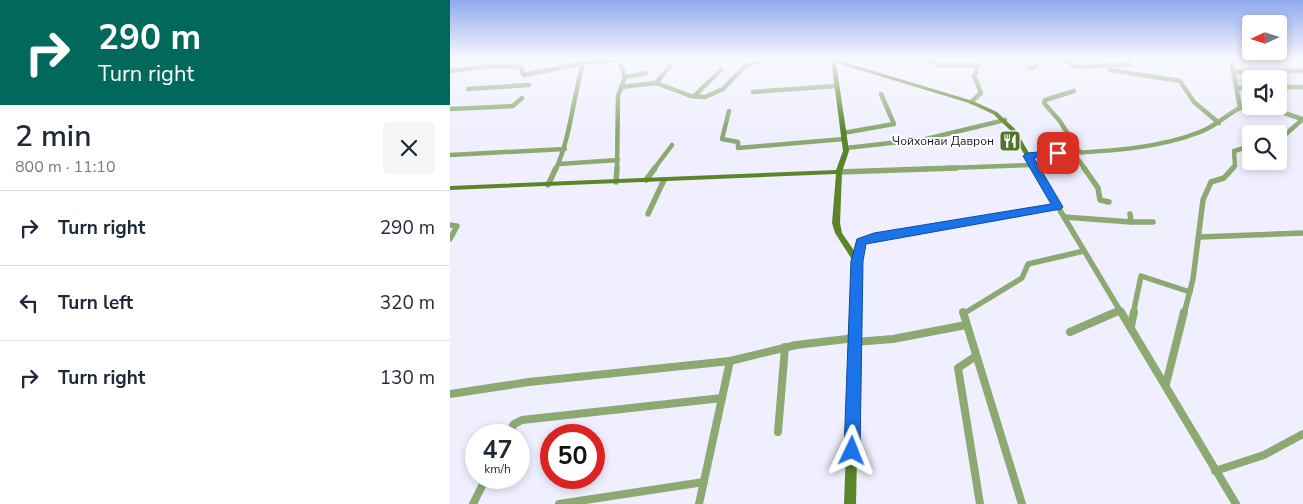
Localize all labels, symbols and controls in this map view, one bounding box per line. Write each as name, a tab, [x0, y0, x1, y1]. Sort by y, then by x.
text: 290 m	[98, 14, 201, 61]
north arrow	[1242, 15, 1288, 60]
map controls	[1242, 15, 1287, 170]
icon: right	[15, 20, 80, 85]
text: Turn right	[98, 59, 194, 89]
button: sound	[1242, 70, 1287, 115]
text: 2 min	[15, 116, 91, 157]
button: close	[383, 122, 435, 174]
button: search	[1242, 125, 1287, 170]
restaurant icon: Чойхонаи Даврон	[998, 129, 1022, 153]
pin	[1037, 132, 1079, 174]
place label: Чойхонаи Даврон	[892, 133, 994, 149]
icon: arrive	[1044, 139, 1072, 167]
text: 800 m · 11:10	[15, 156, 116, 178]
icon: right	[15, 214, 43, 242]
text: Turn right	[58, 215, 145, 241]
text: 290 m	[380, 215, 435, 241]
icon: left	[15, 289, 43, 317]
text: Turn left	[58, 290, 133, 316]
text: 320 m	[380, 290, 435, 316]
icon: right	[15, 364, 43, 392]
text: Turn right	[58, 365, 145, 391]
text: 130 m	[380, 365, 435, 391]
speed limit sign: 50	[540, 424, 605, 489]
position arrow	[825, 424, 877, 476]
text: 47	[482, 433, 513, 467]
text: km/h	[484, 461, 511, 477]

